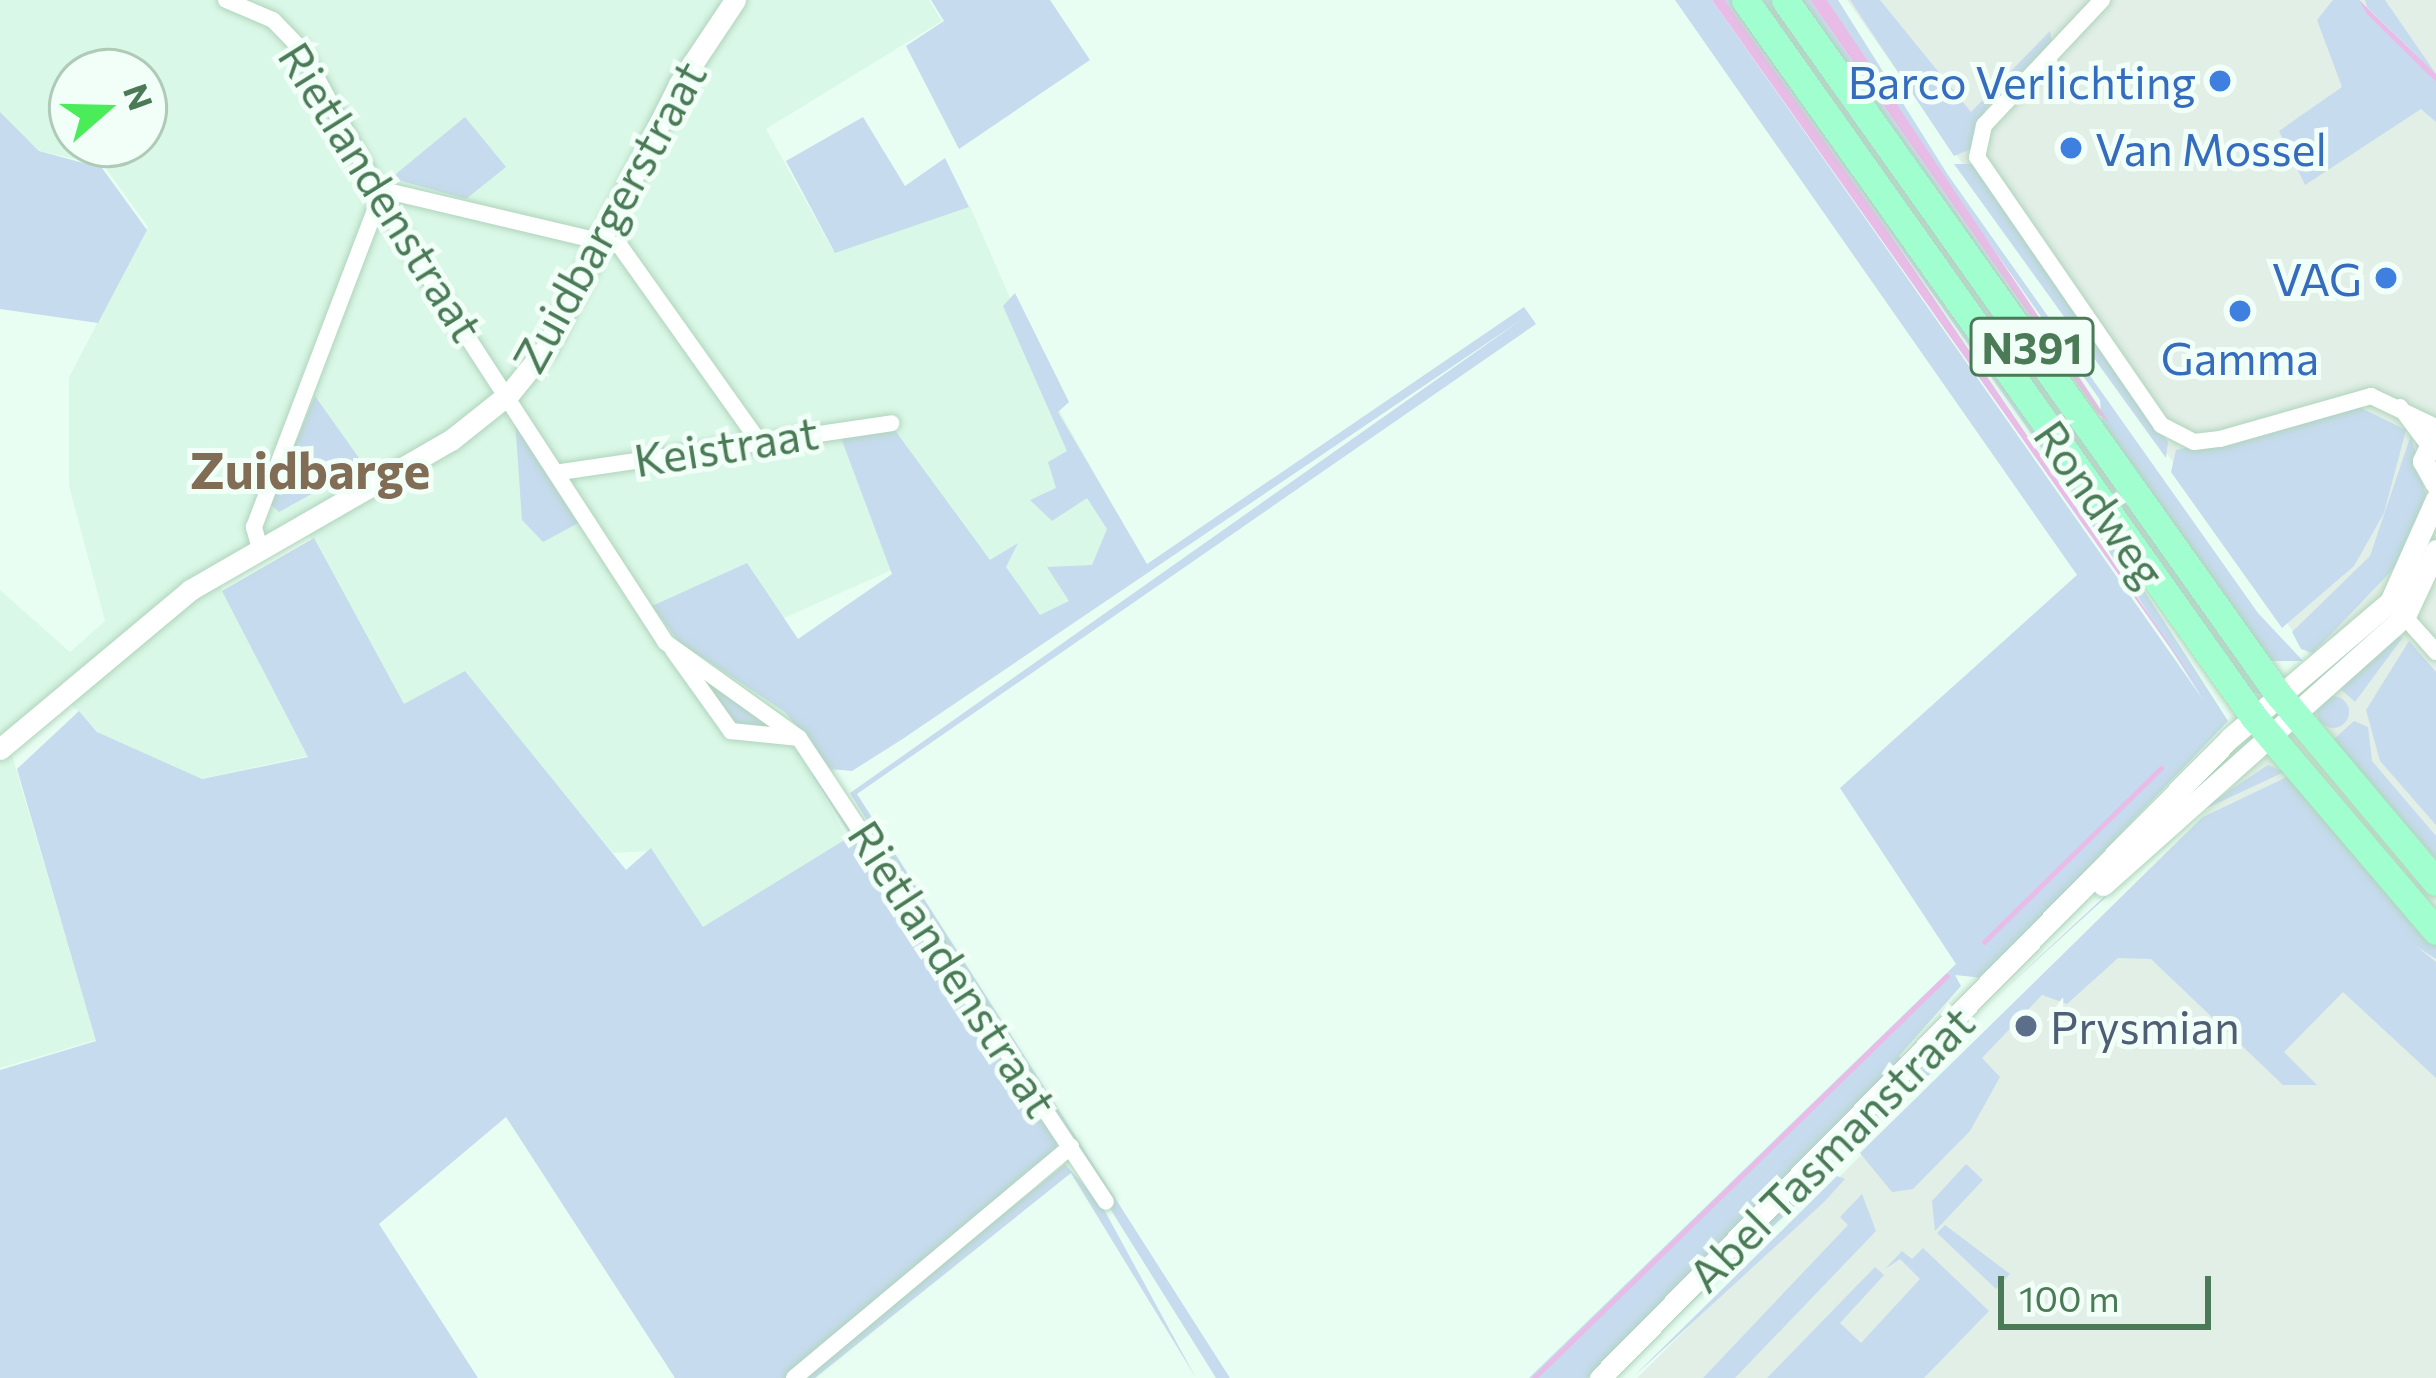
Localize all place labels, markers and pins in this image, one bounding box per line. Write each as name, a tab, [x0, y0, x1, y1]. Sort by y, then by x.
place label: Barco Verlichting	[1848, 54, 2196, 108]
marker: Barco Verlichting	[2207, 68, 2233, 94]
place label: Van Mossel	[2095, 121, 2327, 175]
marker: Van Mossel	[2058, 135, 2084, 161]
place label: VAG	[2272, 251, 2362, 305]
marker: VAG	[2373, 265, 2399, 291]
marker: Gamma	[2227, 298, 2253, 324]
place label: Gamma	[2161, 330, 2319, 384]
place label: Prysmian	[2050, 999, 2240, 1053]
marker: Prysmian	[2013, 1013, 2039, 1039]

